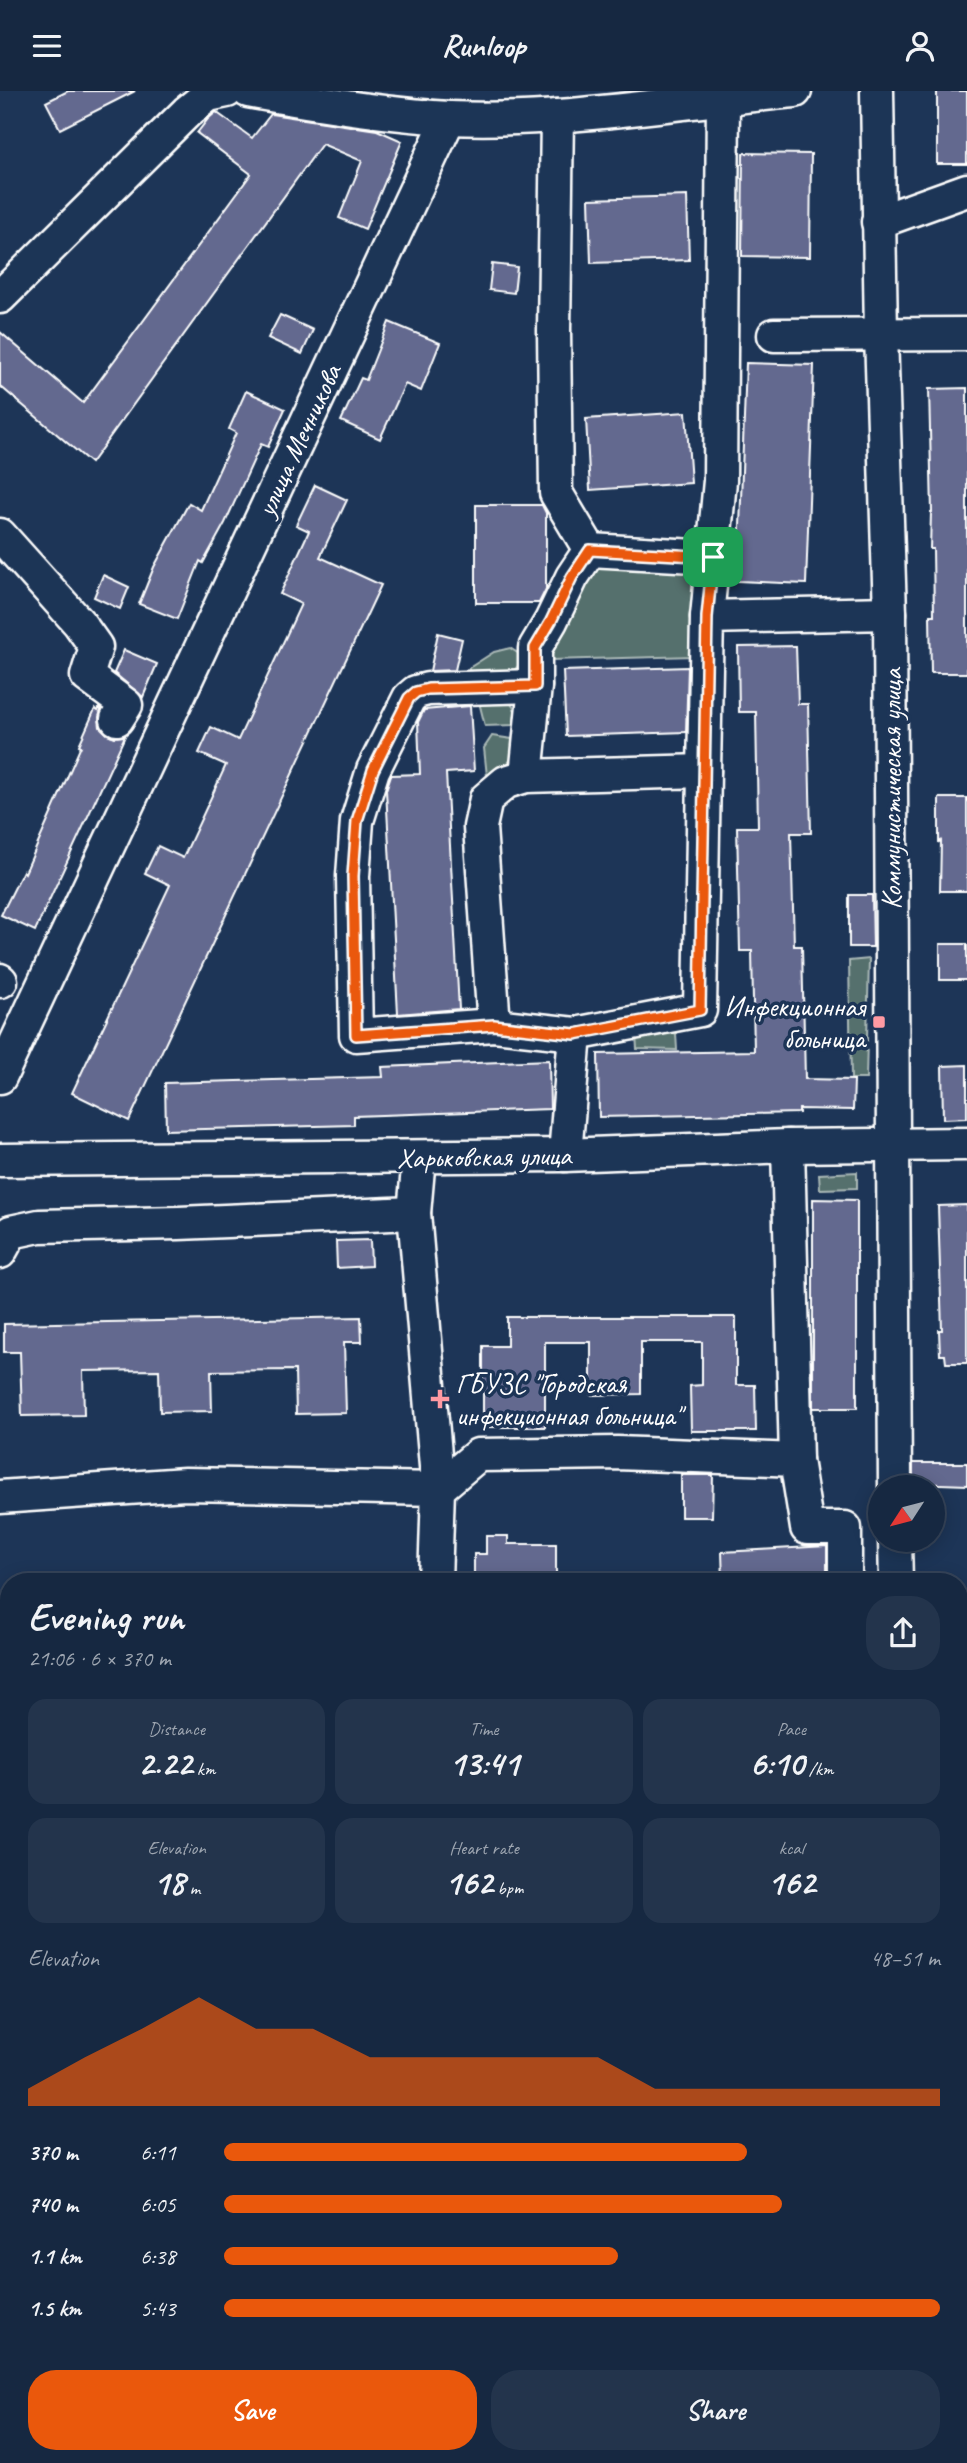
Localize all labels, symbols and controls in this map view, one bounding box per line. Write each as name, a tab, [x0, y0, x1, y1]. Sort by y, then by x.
text: Runloop	[442, 25, 525, 66]
icon: menu	[28, 27, 66, 65]
icon: person	[901, 27, 939, 65]
street label: улица Мечникова	[247, 357, 350, 524]
pin	[683, 527, 743, 587]
icon: arrive	[694, 538, 732, 576]
street label: Коммунистическая улица	[874, 667, 909, 909]
place label: Инфекционная больница	[724, 989, 868, 1056]
marker: Инфекционная больница	[871, 1014, 887, 1030]
street label: Харьковская улица	[397, 1137, 573, 1176]
place label: ГБУЗС "Городская инфекционная больница"	[456, 1366, 687, 1433]
marker: ГБУЗС "Городская инфекционная больница"	[430, 1389, 450, 1409]
north arrow	[868, 1475, 945, 1552]
map controls	[868, 1475, 945, 1552]
text: Evening run	[28, 1594, 184, 1641]
button: share	[866, 1596, 940, 1670]
text: 21:06 · 6 × 370 m	[28, 1644, 171, 1673]
text: Distance	[148, 1717, 205, 1741]
text: Time	[469, 1717, 499, 1741]
text: Pace	[777, 1717, 806, 1741]
text: 2.22	[138, 1741, 192, 1786]
text: 13:41	[449, 1741, 519, 1786]
text: 6:10	[749, 1741, 804, 1786]
text: km	[192, 1757, 215, 1781]
text: /km	[804, 1757, 834, 1781]
text: Elevation	[147, 1836, 206, 1860]
text: Heart rate	[449, 1836, 519, 1860]
text: kcal	[779, 1836, 804, 1860]
text: 18	[153, 1860, 185, 1905]
text: 162	[445, 1860, 493, 1905]
text: 162	[767, 1860, 815, 1905]
text: m	[185, 1876, 200, 1900]
text: bpm	[493, 1876, 523, 1900]
text: Elevation	[28, 1944, 99, 1973]
text: 48–51 m	[870, 1944, 940, 1973]
text: 370 m	[28, 2138, 78, 2167]
text: 6:11	[140, 2138, 176, 2167]
text: 740 m	[28, 2190, 78, 2219]
text: 6:05	[140, 2190, 176, 2219]
text: 1.1 km	[28, 2242, 82, 2271]
text: 6:38	[140, 2242, 176, 2271]
text: 1.5 km	[28, 2294, 81, 2323]
text: 5:43	[140, 2294, 176, 2323]
button: Save	[28, 2370, 477, 2450]
button: Share	[491, 2370, 940, 2450]

